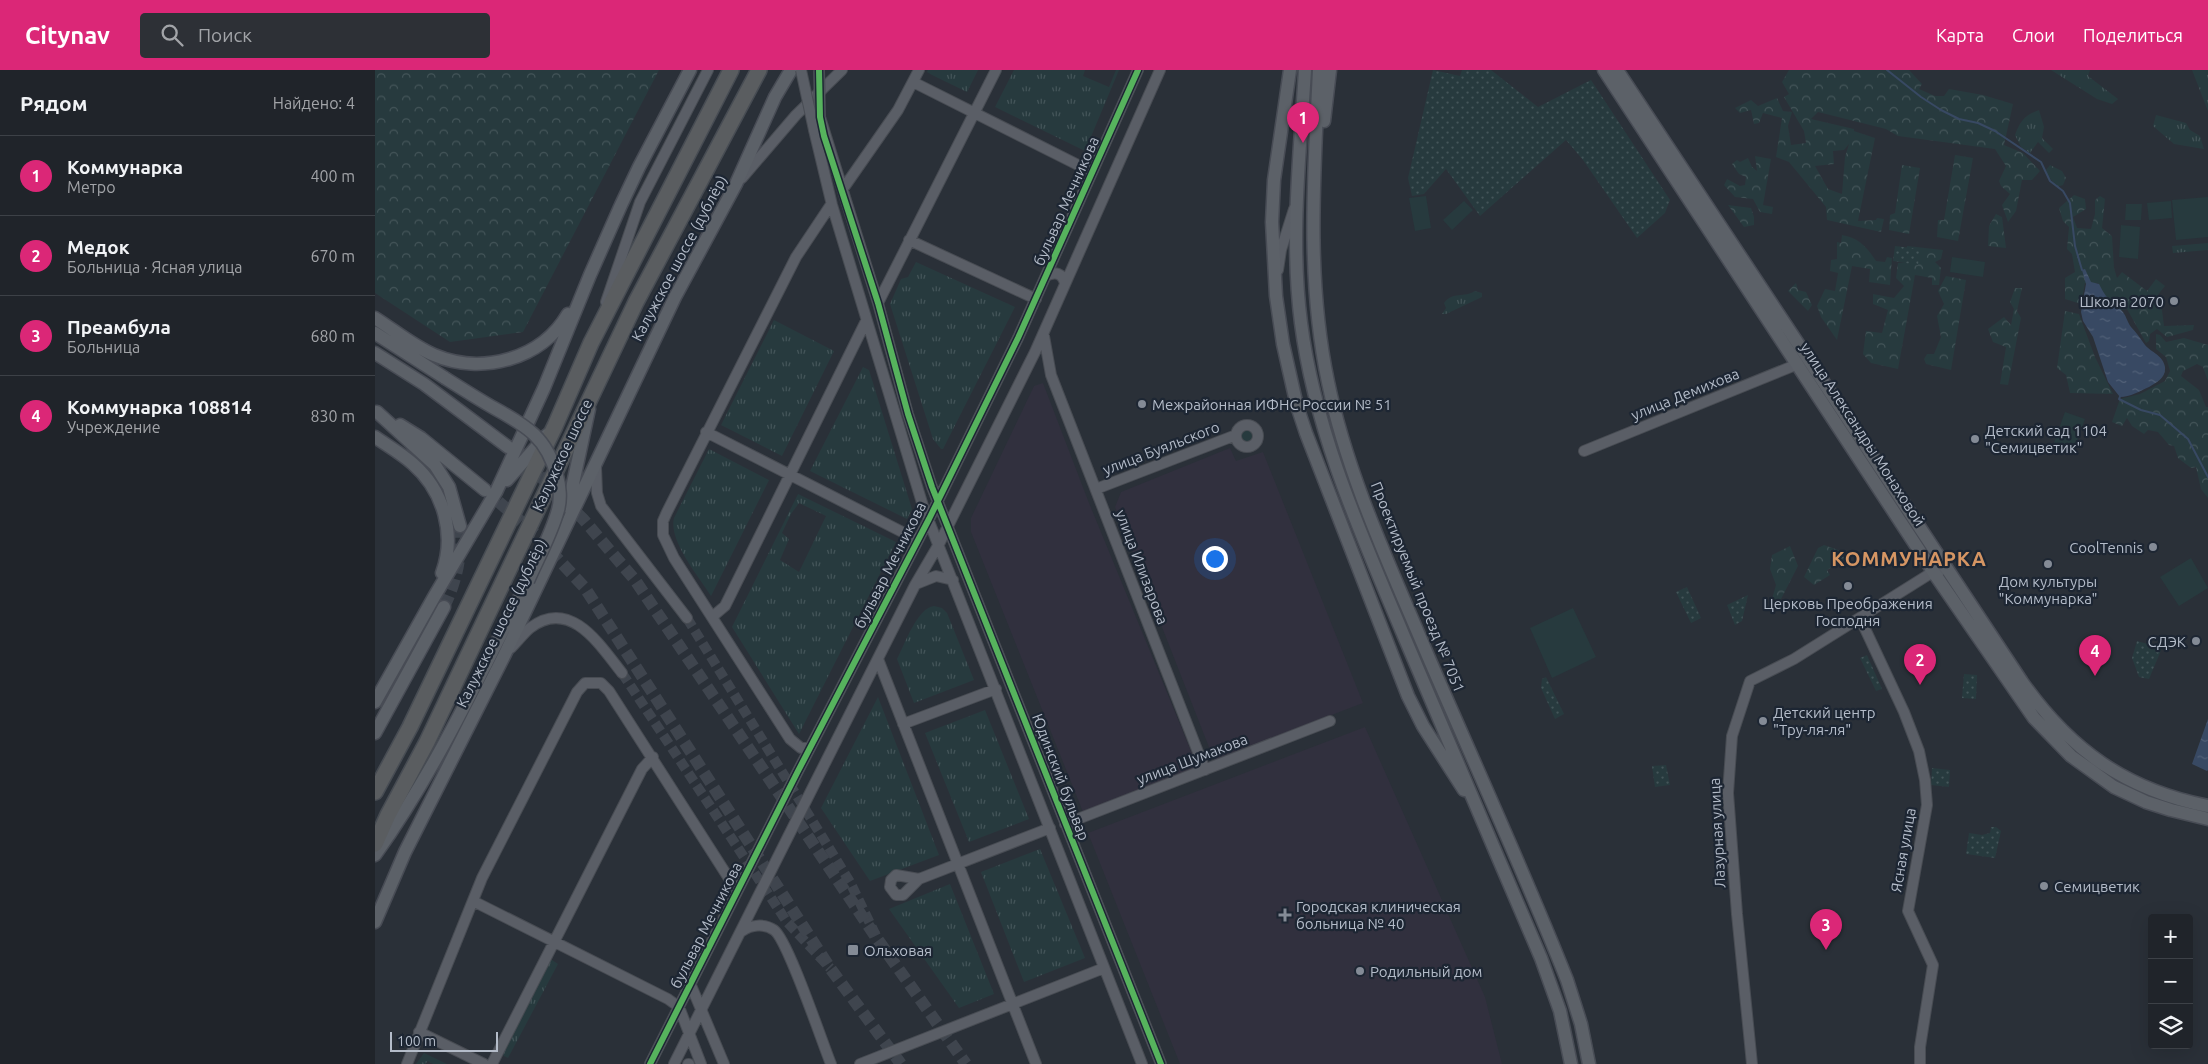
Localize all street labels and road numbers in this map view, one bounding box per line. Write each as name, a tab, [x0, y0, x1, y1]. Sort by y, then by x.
street label: бульвар Мечникова	[1030, 134, 1102, 268]
street label: Калужское шоссе (дублёр)	[628, 172, 730, 344]
street label: улица Александры Монаховой	[1797, 339, 1929, 529]
street label: улица Демихова	[1628, 365, 1742, 423]
street label: Калужское шоссе	[529, 396, 595, 514]
street label: улица Буяльского	[1100, 418, 1222, 478]
street label: Проектируемый проезд № 7051	[1368, 479, 1468, 695]
street label: бульвар Мечникова	[851, 499, 929, 631]
street label: улица Илизарова	[1112, 507, 1172, 627]
street label: Калужское шоссе (дублёр)	[453, 536, 549, 710]
street label: Юдинский бульвар	[1029, 711, 1093, 843]
street label: улица Шумакова	[1134, 730, 1250, 788]
street label: Лазурная улица	[1706, 777, 1728, 889]
street label: Ясная улица	[1887, 806, 1919, 894]
street label: бульвар Мечникова	[667, 859, 745, 991]

